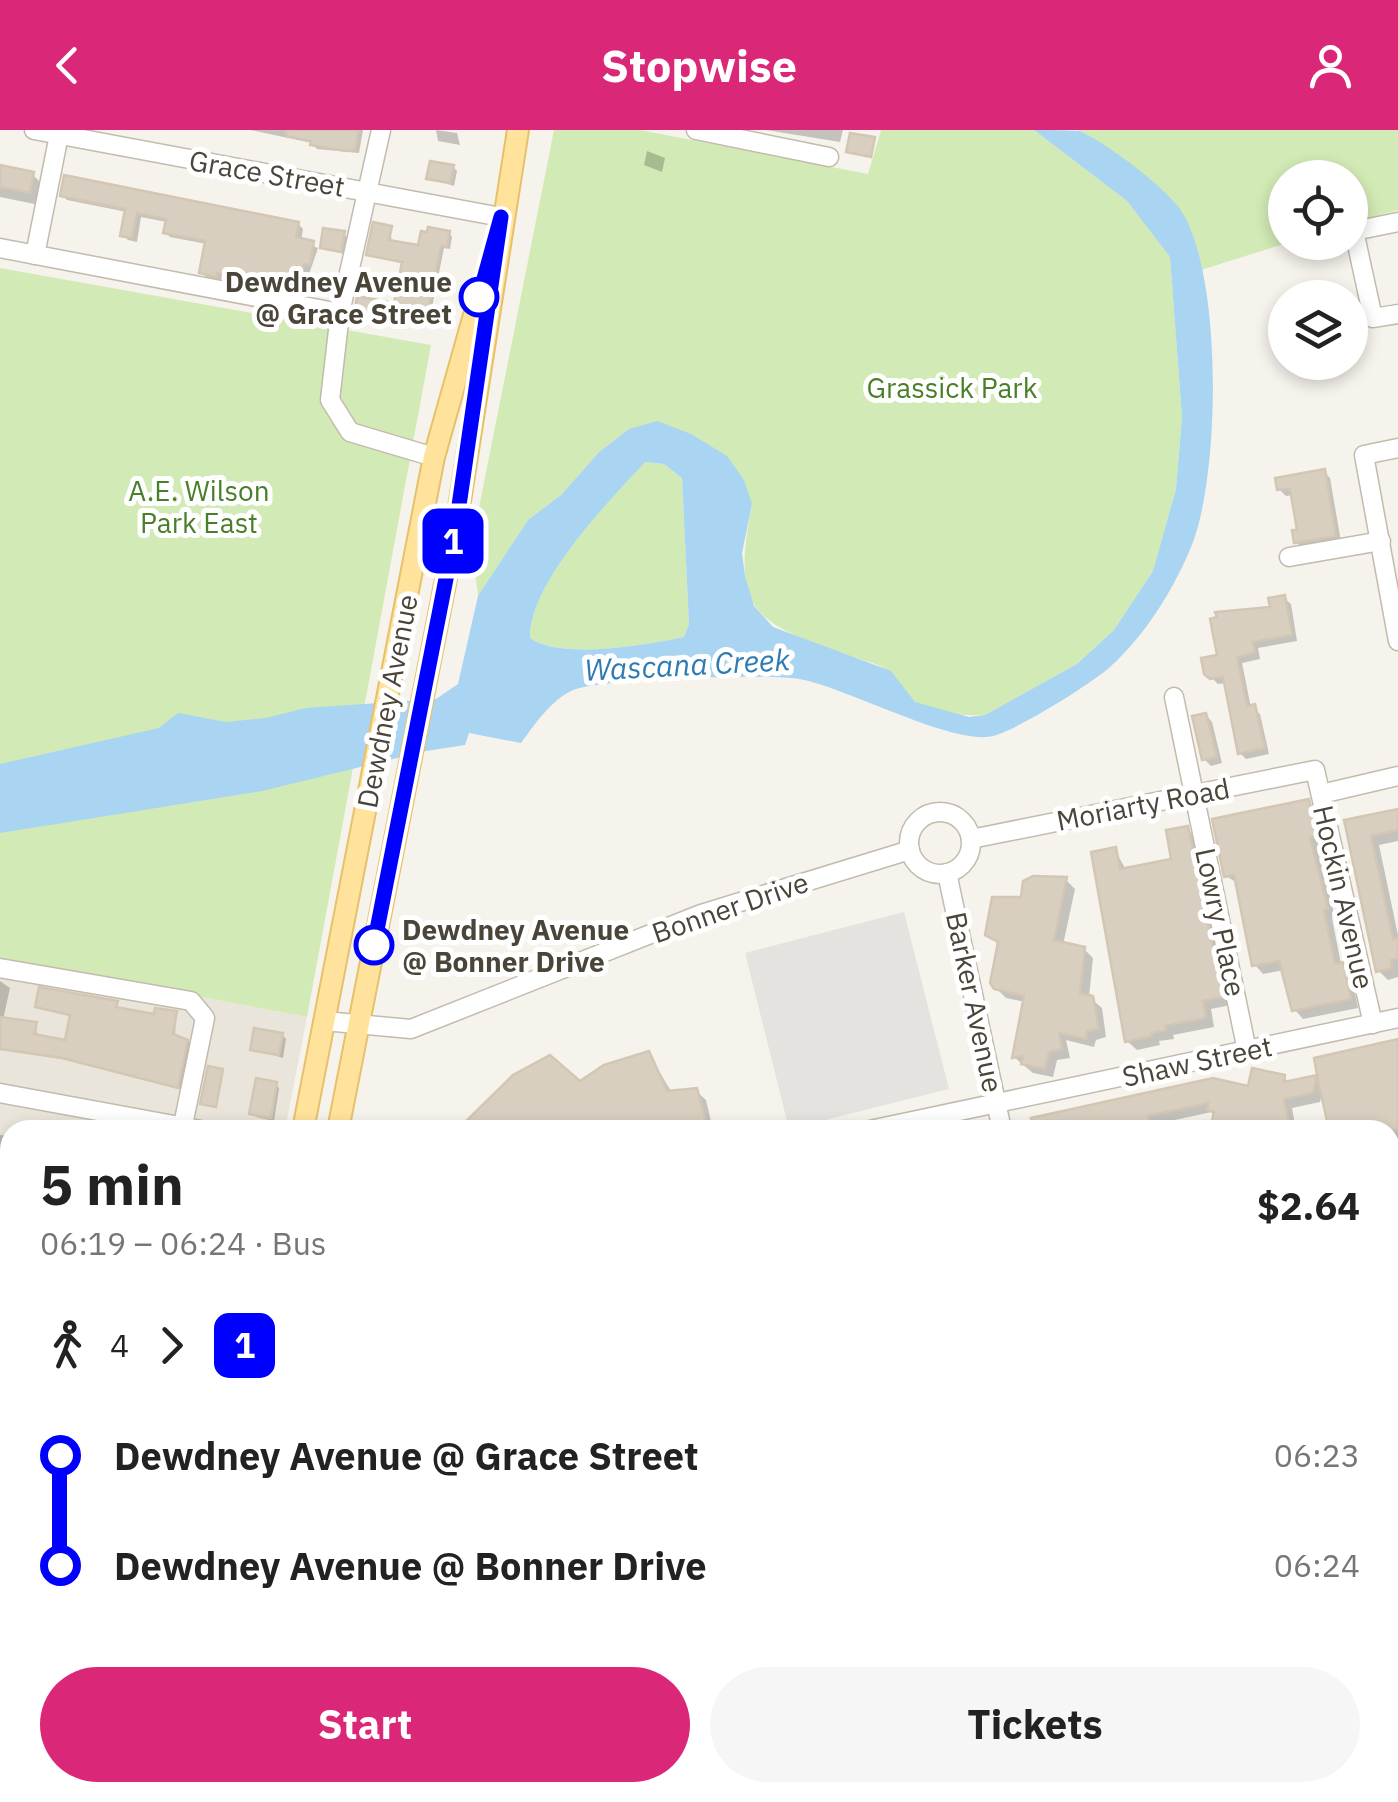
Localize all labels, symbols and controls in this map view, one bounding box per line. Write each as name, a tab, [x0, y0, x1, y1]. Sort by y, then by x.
text: Stopwise	[601, 36, 797, 94]
icon: back	[40, 38, 95, 93]
icon: person	[1303, 38, 1358, 93]
street label: Grace Street	[186, 141, 348, 205]
map controls	[1268, 160, 1368, 380]
button: locate	[1268, 160, 1368, 260]
place label: Dewdney Avenue @ Grace Street	[225, 263, 452, 332]
marker: Dewdney Avenue @ Grace Street	[460, 278, 498, 316]
button: layers	[1268, 280, 1368, 380]
park label: Grassick Park	[867, 369, 1038, 406]
park label: A.E. Wilson Park East	[128, 472, 270, 541]
line badge: 1	[420, 508, 486, 574]
text: 1	[442, 518, 464, 564]
street label: Dewdney Avenue	[348, 591, 426, 811]
water label: Wascana Creek	[583, 639, 791, 689]
street label: Moriarty Road	[1053, 769, 1233, 839]
street label: Hockin Avenue	[1305, 802, 1383, 992]
street label: Lowry Place	[1187, 844, 1255, 1000]
street label: Bonner Drive	[647, 863, 813, 951]
street label: Barker Avenue	[938, 908, 1012, 1096]
place label: Dewdney Avenue @ Bonner Drive	[402, 911, 629, 980]
marker: Dewdney Avenue @ Bonner Drive	[355, 926, 393, 964]
street label: Shaw Street	[1119, 1027, 1275, 1095]
text: 5 min	[40, 1149, 184, 1220]
text: $2.64	[1257, 1181, 1360, 1230]
text: 06:19 – 06:24 · Bus	[40, 1222, 326, 1264]
icon: walk	[40, 1318, 95, 1373]
icon: forward	[144, 1318, 199, 1373]
text: 1	[234, 1322, 255, 1368]
text: 4	[110, 1324, 129, 1366]
text: Dewdney Avenue @ Grace Street	[114, 1431, 699, 1480]
text: 06:23	[1274, 1434, 1360, 1476]
text: Dewdney Avenue @ Bonner Drive	[114, 1541, 707, 1590]
text: 06:24	[1274, 1544, 1360, 1586]
button: Start	[40, 1667, 690, 1782]
button: Tickets	[710, 1667, 1360, 1782]

